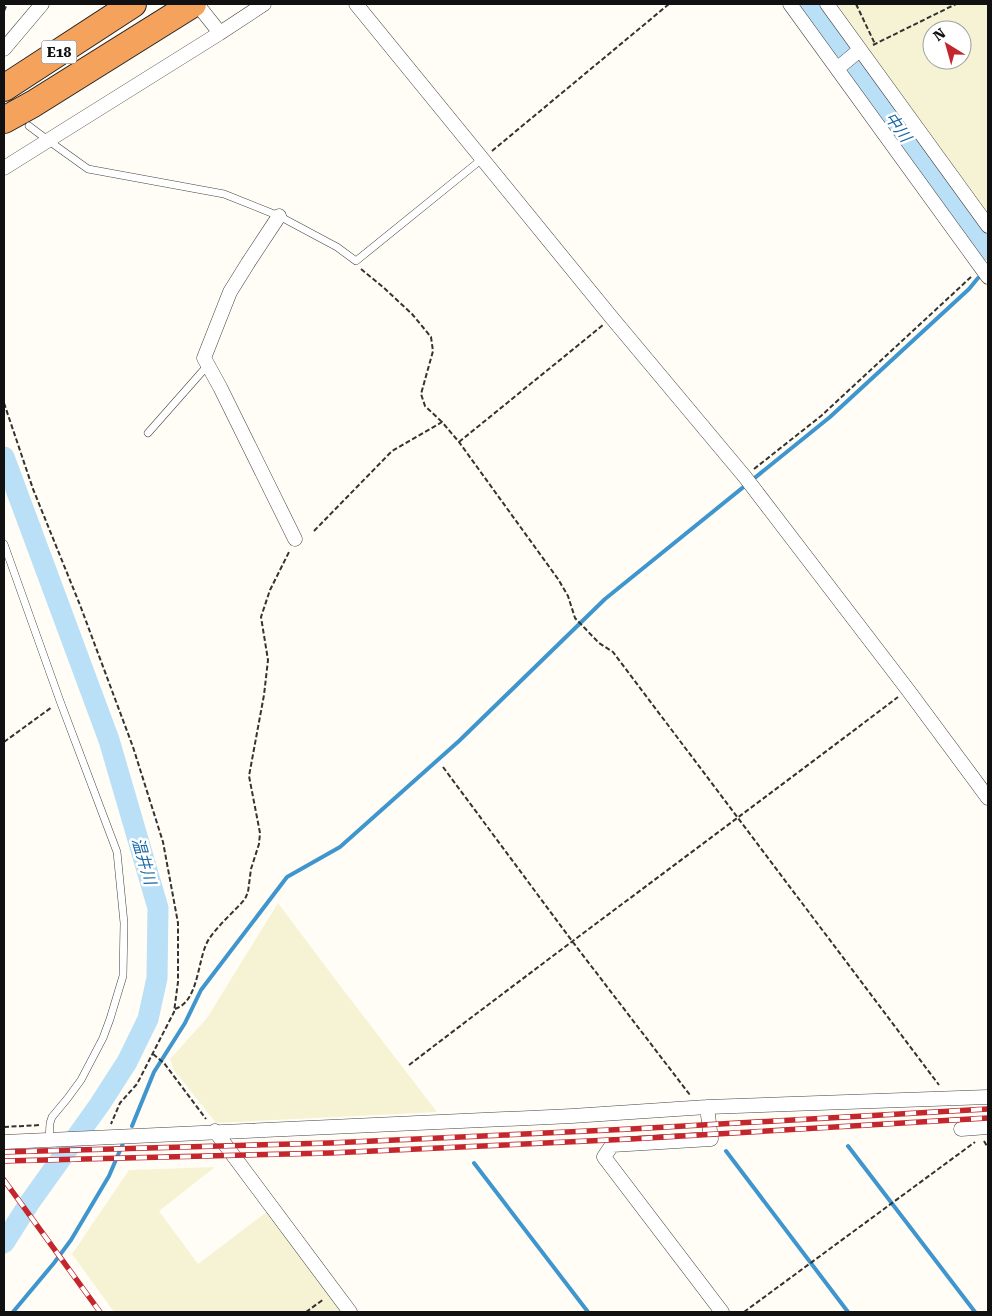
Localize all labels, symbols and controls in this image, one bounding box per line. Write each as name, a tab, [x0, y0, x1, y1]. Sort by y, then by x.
north arrow	[922, 20, 972, 70]
text: N	[930, 25, 948, 44]
road number: E18	[42, 41, 76, 64]
water label: 中川	[881, 108, 916, 147]
water label: 温井川	[128, 835, 160, 889]

